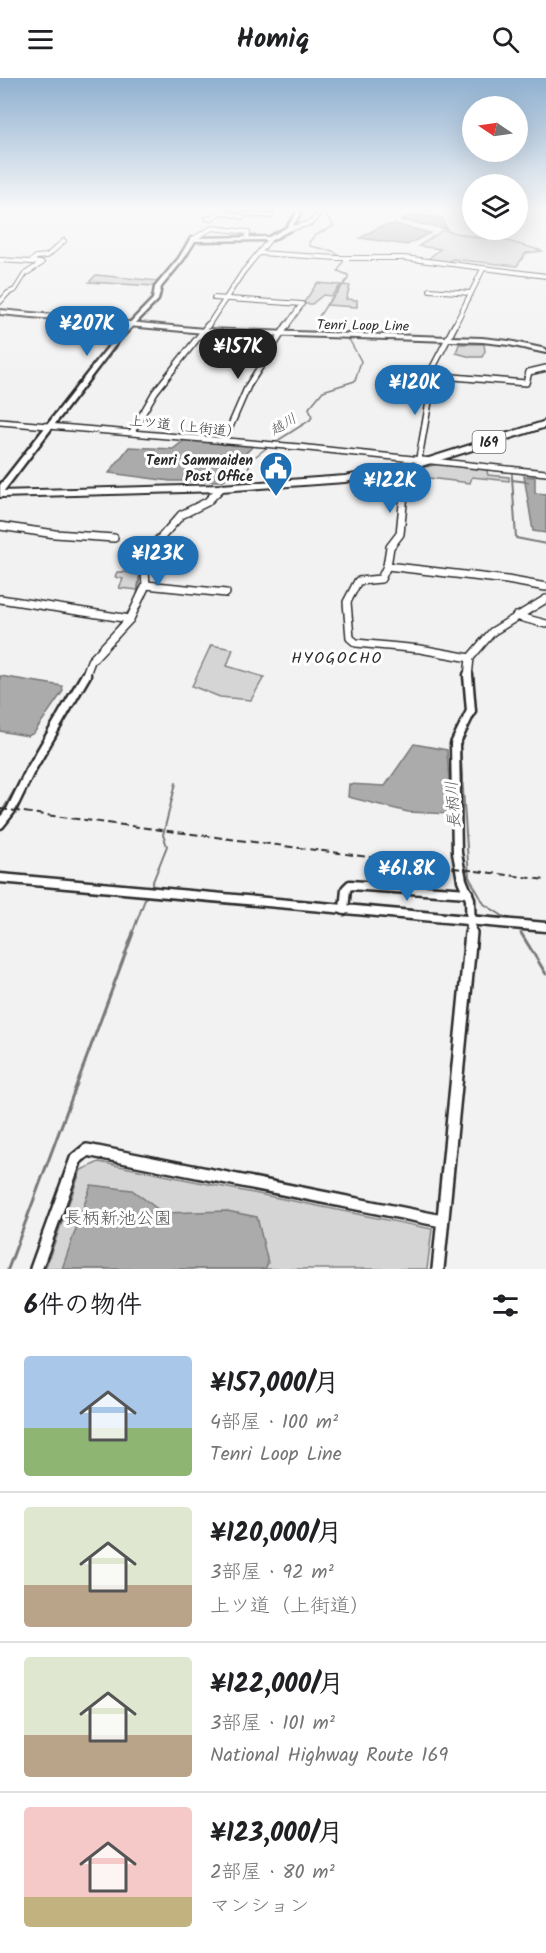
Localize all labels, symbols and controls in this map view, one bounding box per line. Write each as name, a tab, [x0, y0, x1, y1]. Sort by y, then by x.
text: Homiq	[236, 18, 310, 61]
icon: menu	[24, 23, 57, 56]
icon: search	[489, 23, 522, 56]
north arrow	[462, 96, 528, 162]
map controls	[462, 96, 528, 240]
button: layers	[462, 174, 528, 240]
pin: ¥207K	[45, 306, 129, 357]
text: ¥207K	[59, 309, 115, 341]
street label: Tenri Loop Line	[317, 314, 410, 338]
pin: ¥157K	[196, 329, 280, 380]
text: ¥157K	[213, 332, 263, 364]
pin: ¥120K	[373, 365, 457, 416]
text: ¥120K	[389, 368, 441, 400]
water label: 越川	[265, 408, 301, 442]
street label: 上ツ道（上街道）	[128, 410, 242, 444]
road number: 169	[472, 431, 506, 453]
place label: Tenri Sammaiden Post Office	[146, 450, 253, 488]
public building icon: Tenri Sammaiden Post Office	[258, 450, 294, 497]
pin: ¥122K	[348, 463, 432, 514]
text: ¥122K	[363, 466, 417, 498]
pin: ¥123K	[116, 536, 200, 587]
text: ¥123K	[132, 539, 184, 571]
district label: HYOGOCHO	[291, 646, 383, 671]
water label: 長柄川	[439, 780, 468, 830]
pin: ¥61.8K	[358, 851, 456, 902]
text: ¥61.8K	[378, 854, 436, 886]
park label: 長柄新池公園	[64, 1205, 172, 1234]
text: 6件の物件	[24, 1285, 142, 1327]
icon: filters	[489, 1289, 522, 1322]
text: ¥157,000/月	[210, 1363, 339, 1405]
icon: home	[72, 1380, 144, 1452]
text: 4部屋 · 100 m²	[210, 1407, 338, 1439]
text: Tenri Loop Line	[210, 1439, 342, 1471]
text: ¥120,000/月	[210, 1513, 343, 1555]
icon: home	[72, 1531, 144, 1603]
text: 3部屋 · 92 m²	[210, 1557, 334, 1589]
text: 上ツ道（上街道）	[210, 1591, 370, 1623]
text: ¥122,000/月	[210, 1664, 344, 1706]
icon: home	[72, 1681, 144, 1753]
text: 3部屋 · 101 m²	[210, 1708, 335, 1740]
text: National Highway Route 169	[210, 1740, 448, 1772]
text: ¥123,000/月	[210, 1813, 343, 1855]
icon: home	[72, 1831, 144, 1903]
text: 2部屋 · 80 m²	[210, 1857, 335, 1889]
text: マンション	[210, 1891, 309, 1923]

